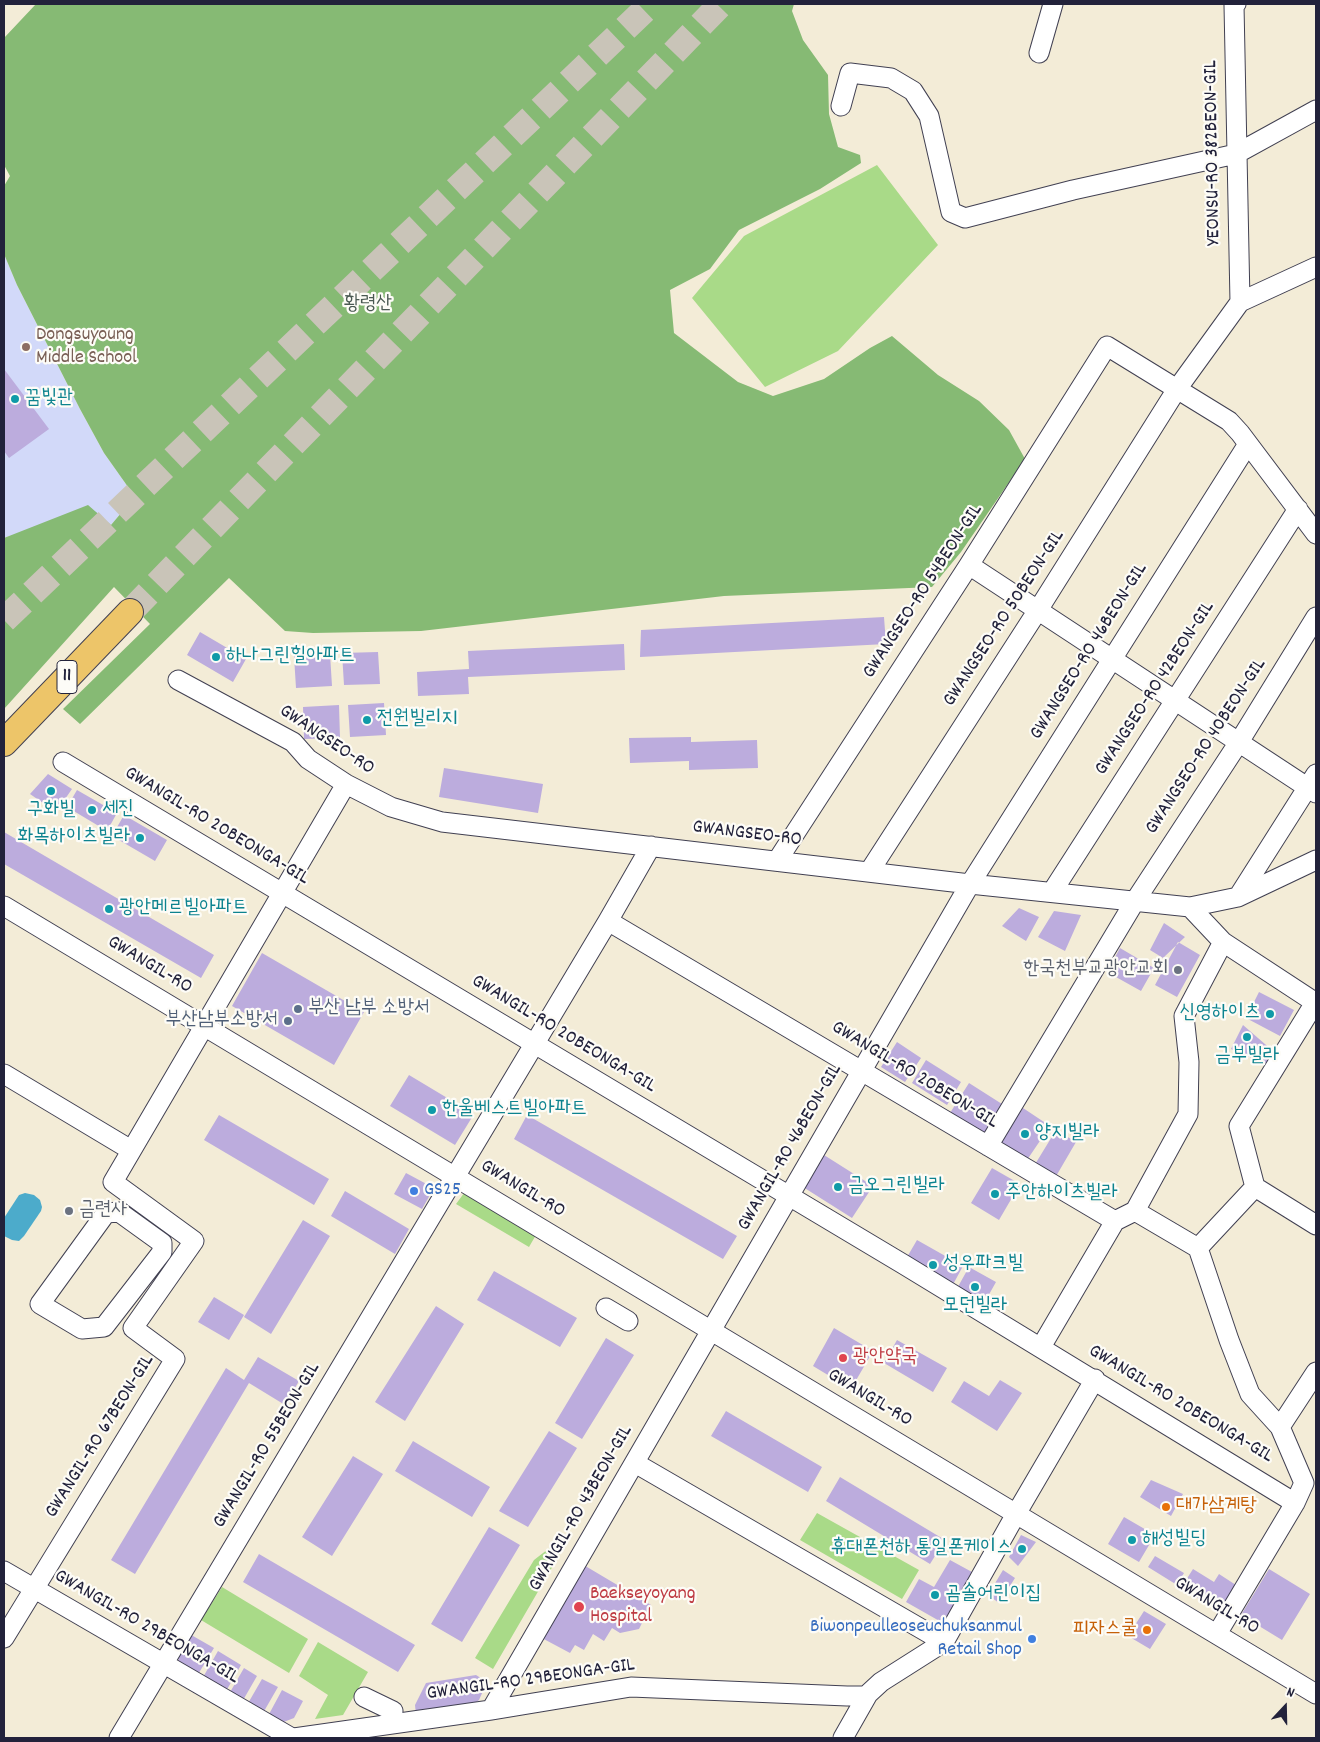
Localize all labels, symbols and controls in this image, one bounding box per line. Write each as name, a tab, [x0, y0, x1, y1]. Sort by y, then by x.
street label: YEONSU-RO 382BEON-GIL	[1200, 60, 1228, 246]
park label: 황령산	[344, 293, 392, 317]
place label: Dongsuyoung Middle School	[36, 324, 137, 371]
marker: Dongsuyoung Middle School	[20, 341, 32, 353]
place label: 꿈빛관	[25, 387, 73, 411]
marker: 꿈빛관	[9, 393, 21, 405]
street label: GWANGSEO-RO 54BEON-GIL	[859, 500, 989, 684]
street label: GWANGSEO-RO 50BEON-GIL	[939, 526, 1071, 712]
street label: GWANGSEO-RO 46BEON-GIL	[1026, 559, 1154, 745]
street label: GWANGSEO-RO 42BEON-GIL	[1091, 597, 1221, 781]
place label: 하나그린힐아파트	[226, 645, 355, 669]
marker: 하나그린힐아파트	[210, 651, 222, 663]
street label: GWANGSEO-RO 40BEON-GIL	[1141, 655, 1273, 839]
road number: 11	[57, 660, 77, 694]
street label: GWANGSEO-RO	[274, 700, 378, 782]
place label: 전원빌리지	[377, 708, 457, 732]
marker: 전원빌리지	[361, 714, 373, 726]
street label: GWANGIL-RO 20BEONGA-GIL	[119, 762, 313, 892]
marker: 구화빌	[45, 785, 57, 797]
place label: 세진	[102, 798, 134, 822]
place label: 구화빌	[27, 799, 75, 823]
marker: 세진	[86, 804, 98, 816]
street label: GWANGSEO-RO	[691, 816, 803, 854]
place label: 화목하이츠빌라	[17, 826, 130, 850]
marker: 화목하이츠빌라	[134, 832, 146, 844]
place label: 광안메르빌아파트	[119, 897, 248, 921]
marker: 광안메르빌아파트	[103, 903, 115, 915]
street label: GWANGIL-RO	[102, 931, 196, 1001]
place label: 한국천부교광안교회	[1023, 958, 1168, 982]
marker: 한국천부교광안교회	[1172, 964, 1184, 976]
street label: GWANGIL-RO 20BEONGA-GIL	[466, 970, 660, 1100]
place label: 부산 남부 소방서	[308, 997, 430, 1021]
place label: 신영하이츠	[1180, 1002, 1260, 1026]
marker: 부산 남부 소방서	[292, 1003, 304, 1015]
marker: 신영하이츠	[1264, 1008, 1276, 1020]
place label: 부산남부소방서	[165, 1009, 278, 1033]
marker: 부산남부소방서	[282, 1015, 294, 1027]
street label: GWANGIL-RO 20BEON-GIL	[826, 1017, 1002, 1135]
marker: 금부빌라	[1241, 1031, 1253, 1043]
place label: 금부빌라	[1215, 1045, 1279, 1069]
street label: GWANGIL-RO 46BEON-GIL	[733, 1060, 849, 1236]
place label: 한울베스트빌아파트	[442, 1098, 587, 1122]
marker: 한울베스트빌아파트	[426, 1104, 438, 1116]
place label: 양지빌라	[1035, 1122, 1099, 1146]
marker: 양지빌라	[1019, 1128, 1031, 1140]
street label: GWANGIL-RO	[475, 1155, 569, 1225]
place label: 금오그린빌라	[848, 1175, 945, 1199]
place label: GS25	[424, 1179, 461, 1203]
marker: 금오그린빌라	[832, 1181, 844, 1193]
place label: 주안하이츠빌라	[1005, 1182, 1118, 1206]
marker: GS25	[408, 1185, 420, 1197]
marker: 주안하이츠빌라	[989, 1188, 1001, 1200]
place label: 금련사	[79, 1199, 127, 1223]
marker: 금련사	[63, 1205, 75, 1217]
place label: 성우파크빌	[943, 1253, 1023, 1277]
marker: 성우파크빌	[927, 1259, 939, 1271]
marker: 모던빌라	[969, 1281, 981, 1293]
place label: 모던빌라	[943, 1295, 1007, 1319]
street label: GWANGIL-RO 20BEONGA-GIL	[1083, 1340, 1277, 1470]
place label: 광안약국	[853, 1346, 917, 1370]
street label: GWANGIL-RO 67BEON-GIL	[41, 1351, 161, 1523]
marker: 광안약국	[837, 1352, 849, 1364]
street label: GWANGIL-RO 55BEON-GIL	[209, 1359, 327, 1533]
street label: GWANGIL-RO	[822, 1364, 916, 1434]
street label: GWANGIL-RO 43BEON-GIL	[525, 1422, 639, 1596]
place label: 대가삼계탕	[1176, 1495, 1256, 1519]
marker: 대가삼계탕	[1160, 1501, 1172, 1513]
place label: 해성빌딩	[1142, 1528, 1206, 1552]
marker: 해성빌딩	[1126, 1534, 1138, 1546]
place label: 휴대폰천하 통일폰케이스	[830, 1537, 1012, 1561]
marker: 휴대폰천하 통일폰케이스	[1016, 1543, 1028, 1555]
street label: GWANGIL-RO 29BEONGA-GIL	[49, 1565, 243, 1691]
street label: GWANGIL-RO	[1169, 1572, 1263, 1642]
place label: Baekseyoyang Hospital	[590, 1583, 696, 1630]
place label: 곰솔어린이집	[945, 1583, 1042, 1607]
marker: 곰솔어린이집	[929, 1589, 941, 1601]
marker: Baekseyoyang Hospital	[572, 1600, 586, 1614]
place label: Biwonpeulleoseuchuksanmul Retail Shop	[810, 1616, 1022, 1663]
place label: 피자스쿨	[1073, 1618, 1137, 1642]
marker: 피자스쿨	[1141, 1624, 1153, 1636]
marker: Biwonpeulleoseuchuksanmul Retail Shop	[1026, 1633, 1038, 1645]
street label: GWANGIL-RO 29BEONGA-GIL	[426, 1655, 636, 1707]
north arrow	[1260, 1682, 1310, 1732]
text: N	[1284, 1682, 1297, 1704]

